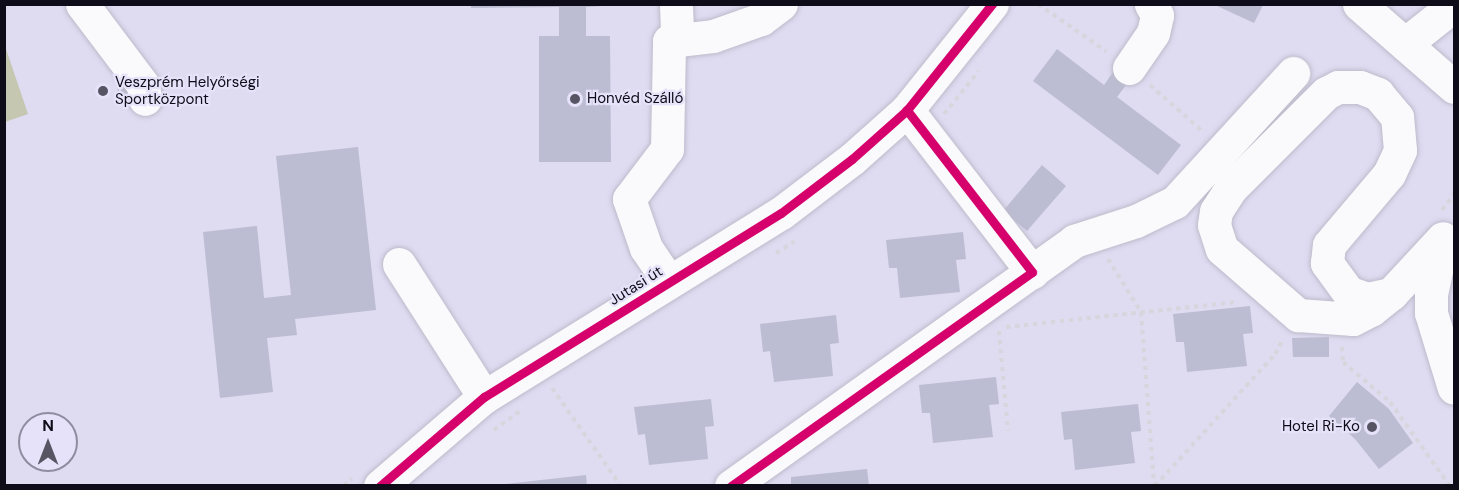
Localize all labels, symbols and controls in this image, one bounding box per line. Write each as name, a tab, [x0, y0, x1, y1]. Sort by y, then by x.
place label: Veszprém Helyőrségi Sportközpont	[115, 73, 260, 108]
marker: Veszprém Helyőrségi Sportközpont	[96, 84, 110, 98]
place label: Honvéd Szálló	[587, 90, 683, 108]
marker: Honvéd Szálló	[568, 92, 582, 106]
street label: Jutasi út	[606, 263, 666, 309]
north arrow	[18, 412, 78, 472]
text: N	[42, 415, 54, 436]
place label: Hotel Ri-Ko	[1282, 418, 1360, 436]
marker: Hotel Ri-Ko	[1365, 420, 1379, 434]

